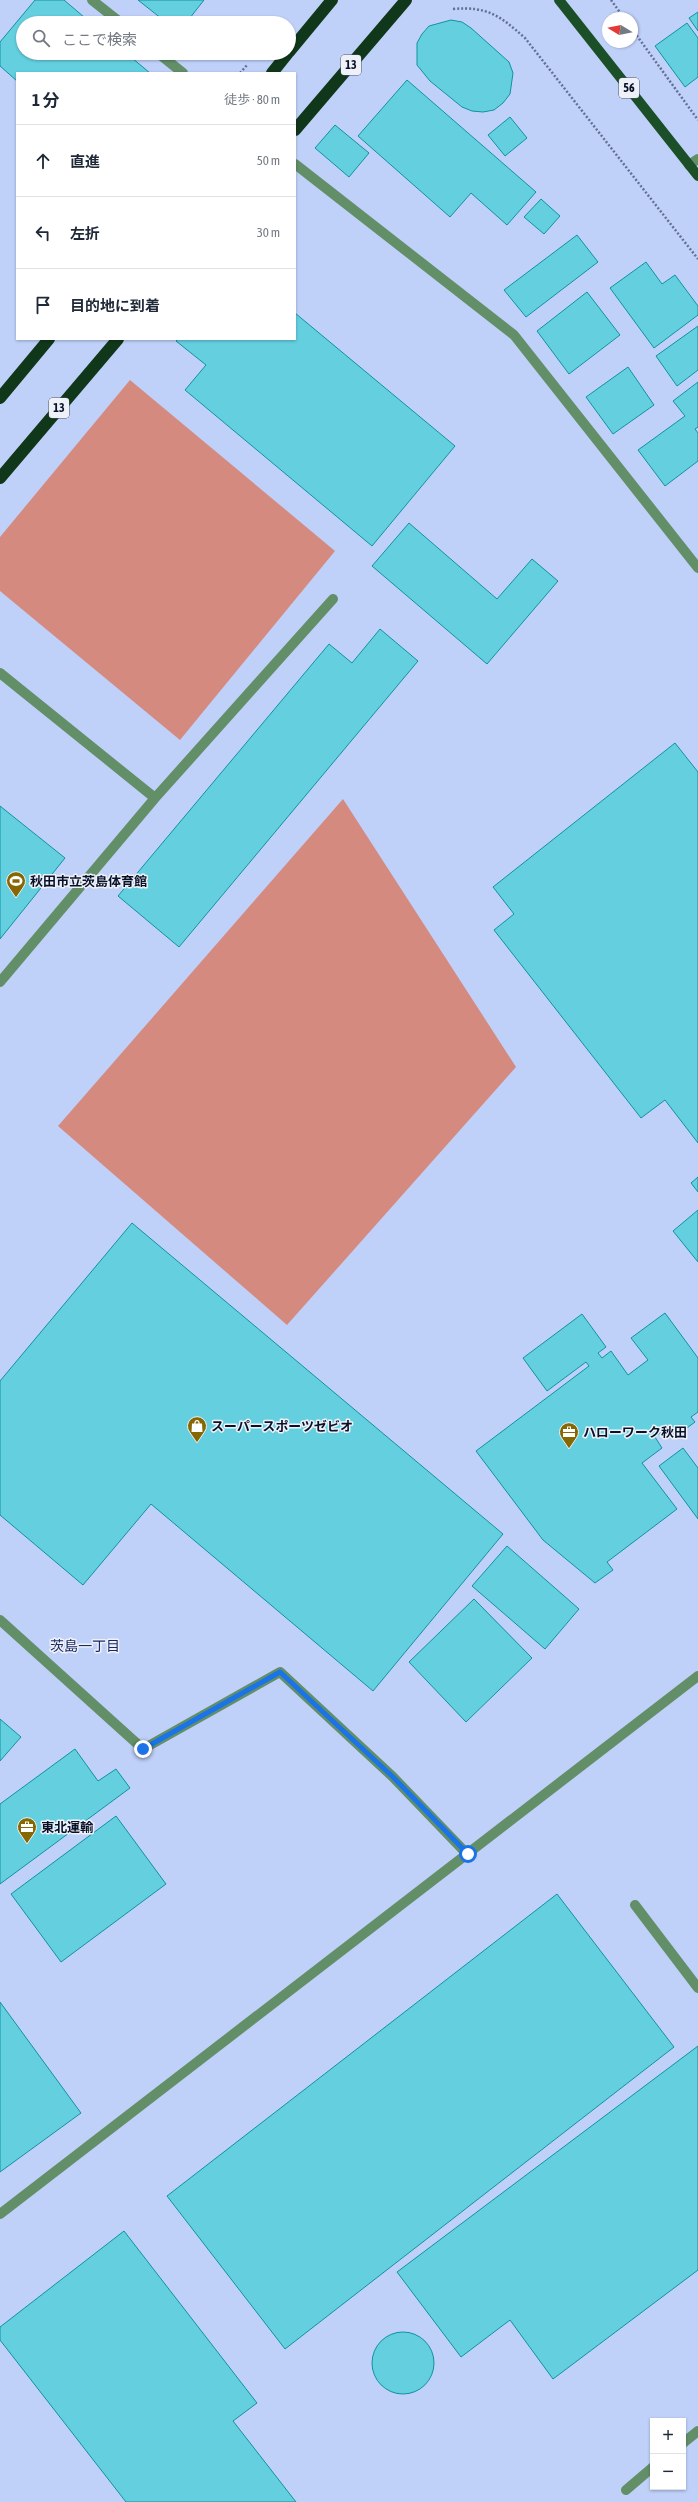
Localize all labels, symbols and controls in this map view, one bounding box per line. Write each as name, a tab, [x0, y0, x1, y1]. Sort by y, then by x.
north arrow	[602, 12, 638, 48]
search box	[16, 16, 296, 60]
icon: search	[30, 27, 52, 49]
text: ここで検索	[62, 31, 137, 48]
road number: 13	[341, 55, 361, 75]
road number: 56	[619, 78, 639, 98]
text: 1 分	[32, 90, 59, 110]
text: 徒歩 · 80 m	[224, 92, 280, 107]
icon: ahead	[32, 150, 54, 172]
text: 直進	[70, 153, 100, 170]
text: 50 m	[257, 153, 280, 168]
icon: left	[32, 222, 54, 244]
text: 左折	[70, 225, 100, 242]
text: 30 m	[257, 225, 280, 240]
icon: arrive	[32, 294, 54, 316]
text: 目的地に到着	[70, 297, 160, 314]
road number: 13	[49, 398, 69, 418]
sports icon: 秋田市立茨島体育館	[5, 870, 27, 898]
place label: 秋田市立茨島体育館	[30, 874, 147, 889]
shop icon: スーパースポーツゼビオ	[186, 1415, 208, 1443]
place label: スーパースポーツゼビオ	[211, 1419, 353, 1434]
office icon: ハローワーク秋田	[558, 1421, 580, 1449]
place label: ハローワーク秋田	[583, 1425, 687, 1440]
district label: 茨島一丁目	[50, 1638, 120, 1654]
route end	[134, 1740, 152, 1758]
office icon: 東北運輸	[16, 1816, 38, 1844]
place label: 東北運輸	[41, 1820, 94, 1835]
route start	[459, 1845, 477, 1863]
map controls	[650, 2418, 686, 2490]
button: +	[650, 2418, 686, 2454]
button: −	[650, 2454, 686, 2490]

